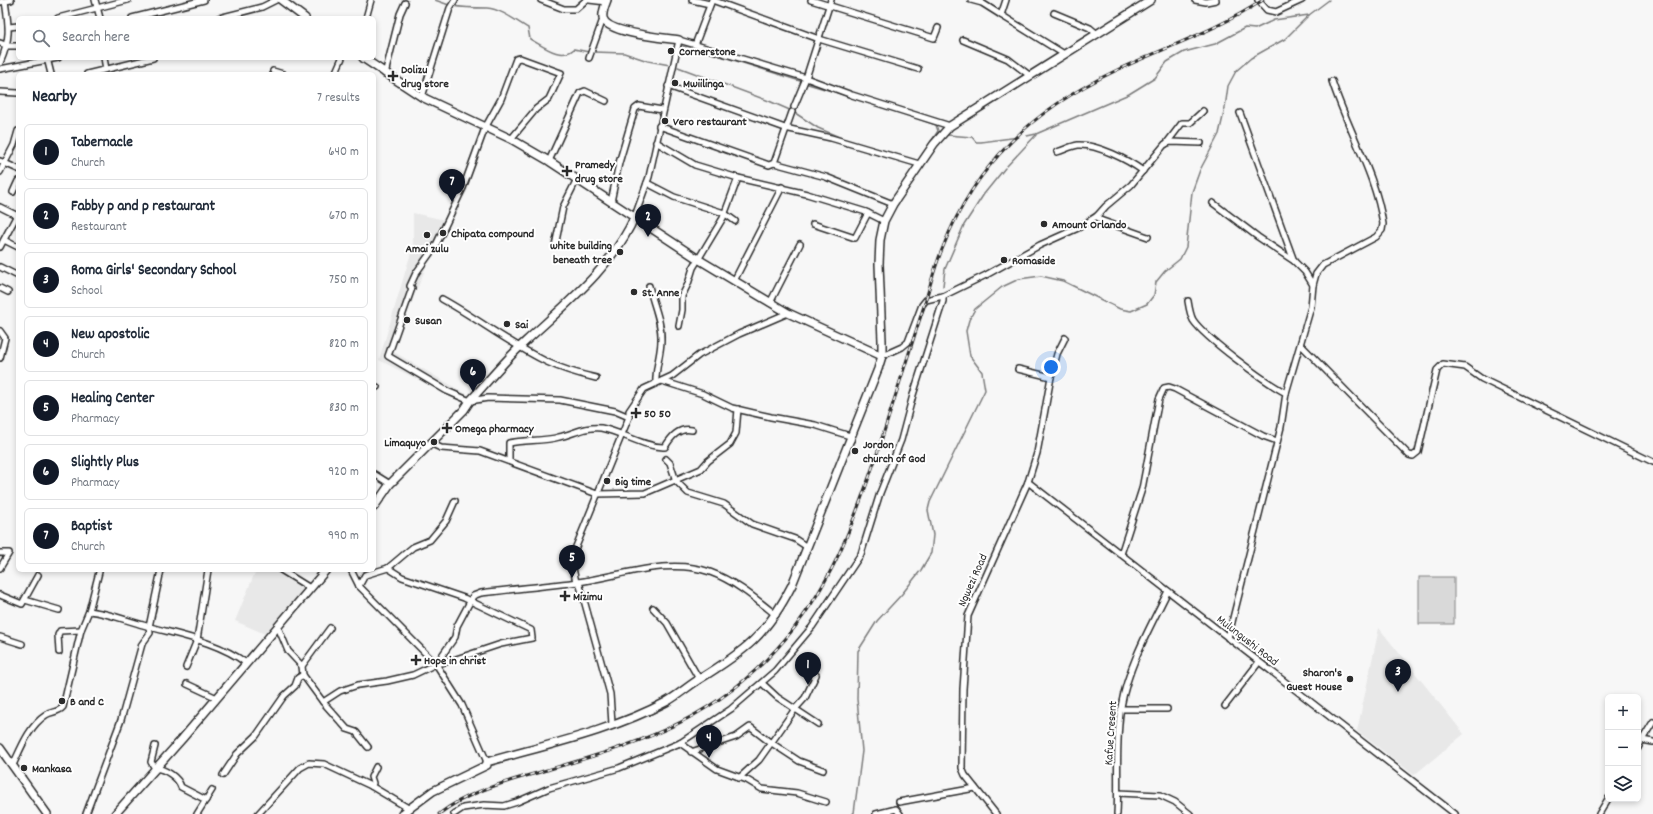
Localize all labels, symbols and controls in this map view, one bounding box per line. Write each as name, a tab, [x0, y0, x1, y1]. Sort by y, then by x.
search box	[16, 16, 376, 60]
icon: search	[30, 27, 52, 49]
text: Search here	[62, 27, 130, 49]
place label: Cornerstone	[679, 44, 736, 61]
marker: Cornerstone	[666, 46, 676, 56]
place label: Dolizu drug store	[401, 62, 450, 93]
marker: Dolizu drug store	[388, 71, 398, 81]
place label: Mwiilinga	[683, 76, 725, 93]
marker: Mwiilinga	[670, 78, 680, 88]
text: Nearby	[32, 86, 76, 110]
text: 7 results	[317, 89, 360, 108]
place label: Vero restaurant	[673, 114, 747, 131]
marker: Vero restaurant	[660, 116, 670, 126]
text: Tabernacle	[71, 132, 133, 154]
text: 1	[45, 143, 47, 162]
text: 640 m	[328, 143, 359, 162]
text: Church	[71, 154, 105, 173]
place label: Pramedy drug store	[575, 157, 624, 188]
marker: Pramedy drug store	[562, 166, 572, 176]
pin: 7	[439, 169, 465, 202]
text: Fabby p and p restaurant	[71, 196, 215, 218]
pin: 2	[635, 204, 661, 237]
text: 2	[43, 207, 49, 226]
text: 670 m	[329, 207, 359, 226]
place label: Amount Orlando	[1052, 217, 1127, 234]
text: Restaurant	[71, 218, 127, 237]
marker: Amount Orlando	[1039, 219, 1049, 229]
place label: Chipata compound	[451, 226, 535, 243]
marker: Chipata compound	[438, 228, 448, 238]
marker: Amai zulu	[422, 230, 432, 240]
place label: white building beneath tree	[550, 238, 613, 269]
place label: Amai zulu	[405, 241, 449, 258]
marker: white building beneath tree	[615, 247, 625, 257]
place label: Romaside	[1012, 253, 1056, 270]
marker: Romaside	[999, 255, 1009, 265]
text: Roma Girls' Secondary School	[71, 260, 236, 282]
text: 3	[43, 271, 49, 290]
text: 750 m	[329, 271, 359, 290]
text: School	[71, 282, 103, 301]
place label: St. Anne	[642, 285, 680, 302]
marker: St. Anne	[629, 287, 639, 297]
place label: Susan	[415, 313, 442, 330]
marker: Susan	[402, 315, 412, 325]
place label: Sai	[515, 317, 529, 334]
marker: Sai	[502, 319, 512, 329]
text: New apostolic	[71, 324, 150, 346]
text: 4	[43, 335, 49, 354]
text: 820 m	[329, 335, 359, 354]
text: Church	[71, 346, 105, 365]
your location	[1041, 357, 1061, 377]
pin: 6	[460, 359, 486, 392]
text: Healing Center	[71, 388, 154, 410]
text: 5	[43, 399, 49, 418]
text: 830 m	[329, 399, 359, 418]
place label: 50 50	[644, 406, 671, 423]
marker: 50 50	[631, 408, 641, 418]
text: Pharmacy	[71, 410, 119, 429]
place label: Omega pharmacy	[455, 421, 535, 438]
marker: Omega pharmacy	[442, 423, 452, 433]
place label: Limaquyo	[384, 435, 427, 452]
marker: Limaquyo	[429, 437, 439, 447]
place label: Jordon church of God	[863, 437, 926, 468]
marker: Jordon church of God	[850, 446, 860, 456]
text: Slightly Plus	[71, 452, 139, 474]
text: 6	[43, 463, 49, 482]
text: 920 m	[328, 463, 359, 482]
text: Pharmacy	[71, 474, 119, 493]
place label: Big time	[615, 474, 652, 491]
marker: Big time	[602, 476, 612, 486]
text: Baptist	[71, 516, 112, 538]
text: 7	[44, 527, 48, 546]
text: 990 m	[328, 527, 359, 546]
text: Church	[71, 538, 105, 557]
pin: 5	[559, 545, 585, 578]
street label: Ngwezi Road	[954, 552, 993, 610]
place label: Mizimu	[573, 589, 602, 606]
marker: Mizimu	[560, 591, 570, 601]
street label: Mulungushi Road	[1213, 612, 1282, 671]
pin: 1	[795, 652, 821, 685]
place label: Hope in christ	[424, 653, 487, 670]
marker: Hope in christ	[411, 655, 421, 665]
pin: 3	[1385, 659, 1411, 692]
place label: Sharon's Guest House	[1286, 665, 1343, 696]
marker: Sharon's Guest House	[1345, 674, 1355, 684]
place label: B and C	[70, 694, 104, 711]
map controls	[1605, 694, 1641, 802]
button: +	[1605, 694, 1641, 730]
marker: B and C	[57, 696, 67, 706]
street label: Kafue Cresent	[1101, 700, 1122, 766]
pin: 4	[696, 725, 722, 758]
button: −	[1605, 730, 1641, 766]
place label: Mankasa	[32, 761, 73, 778]
marker: Mankasa	[19, 763, 29, 773]
button: layers	[1605, 766, 1641, 802]

